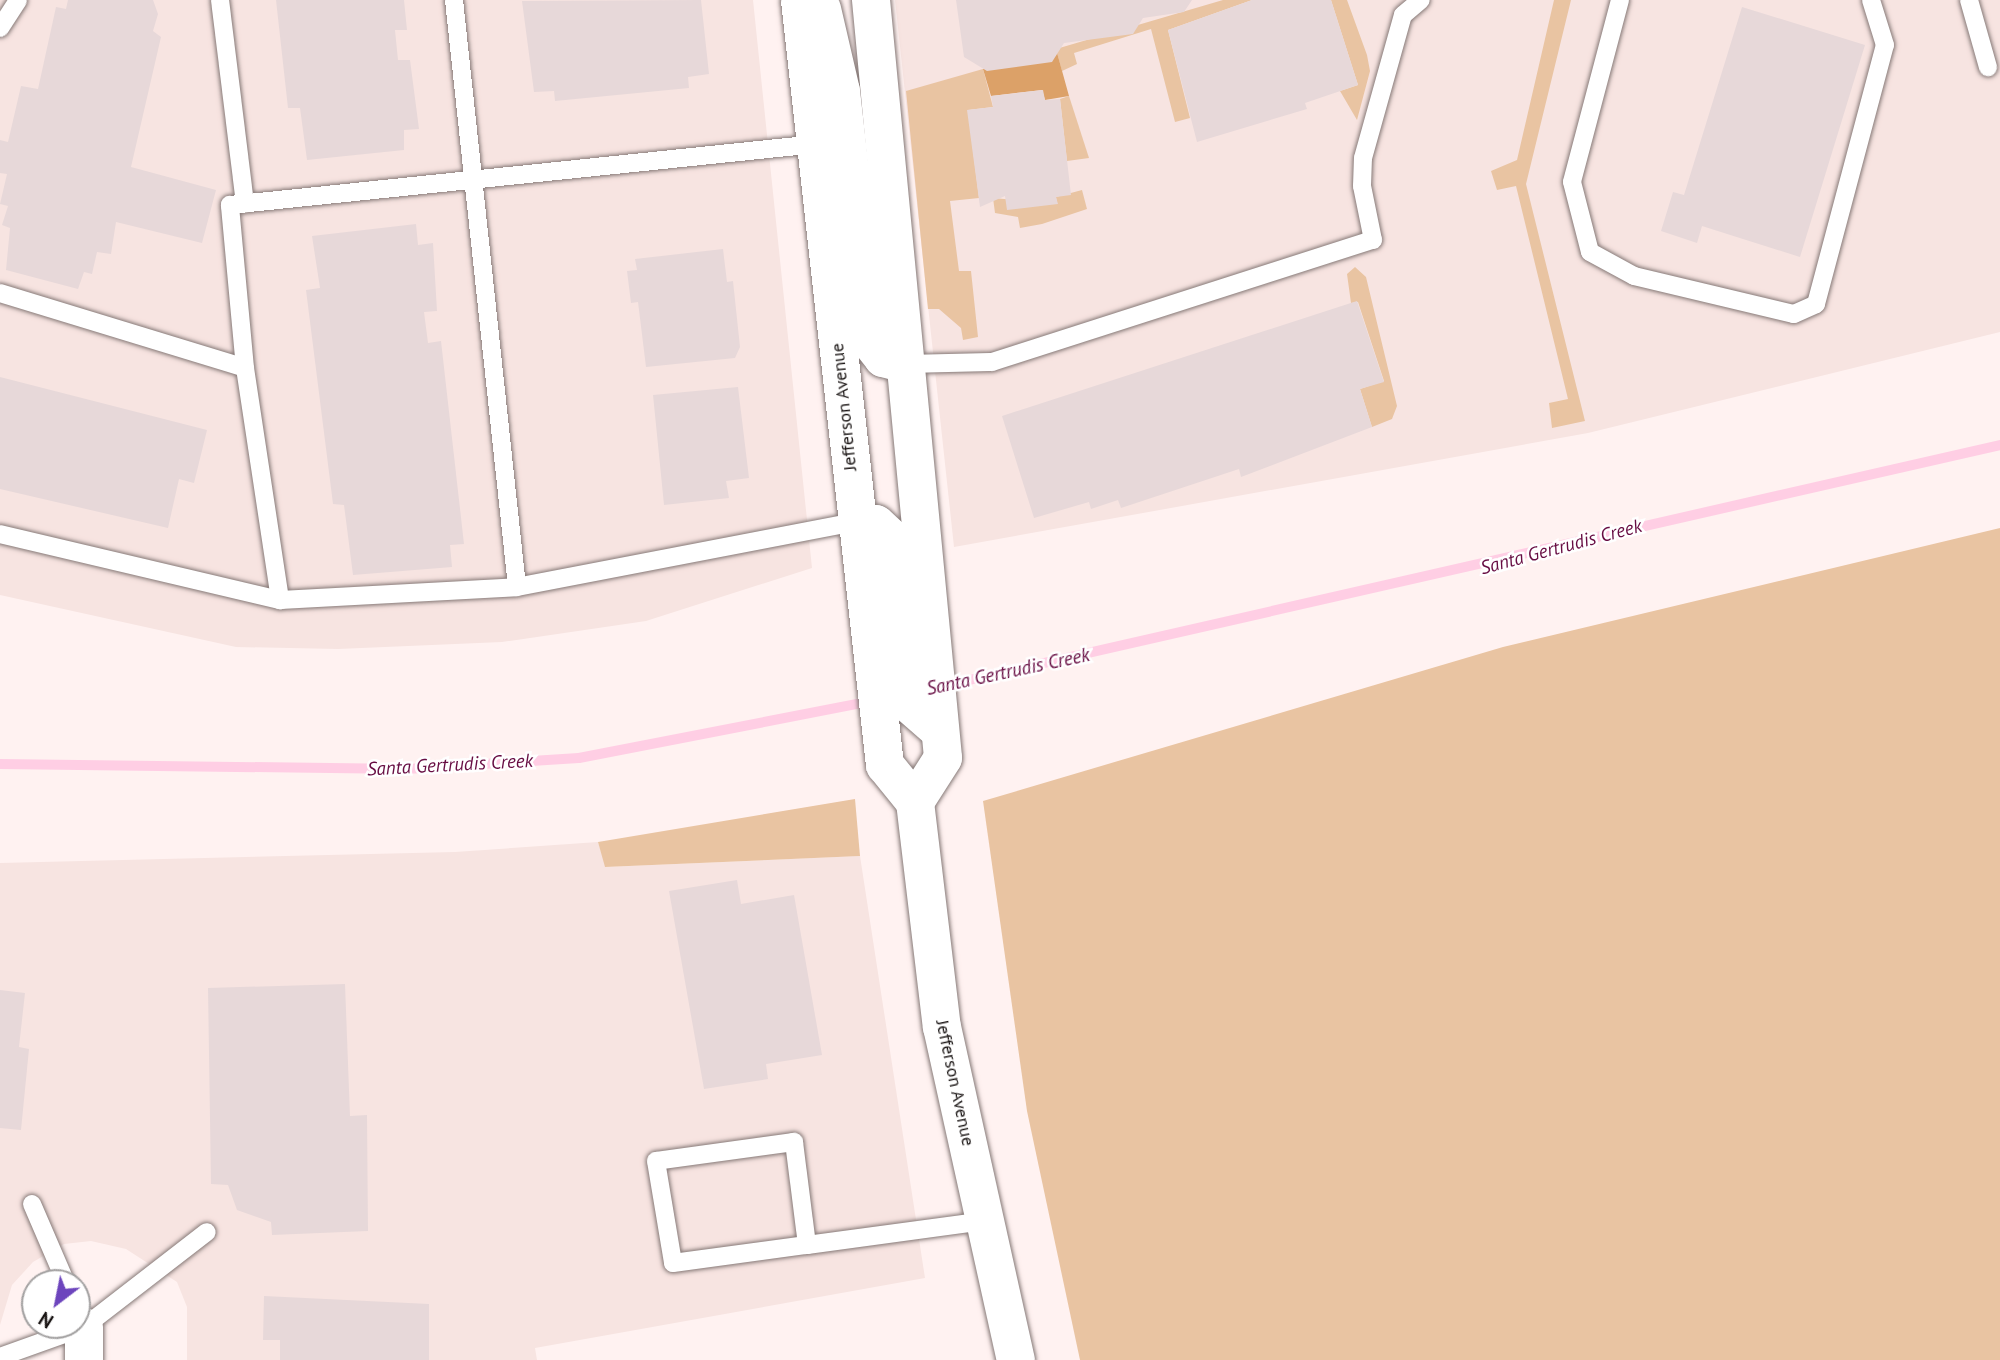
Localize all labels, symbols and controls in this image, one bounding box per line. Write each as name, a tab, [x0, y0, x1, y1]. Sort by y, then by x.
street label: Jefferson Avenue	[827, 342, 861, 472]
water label: Santa Gertrudis Creek	[1478, 514, 1644, 580]
water label: Santa Gertrudis Creek	[924, 644, 1092, 700]
water label: Santa Gertrudis Creek	[366, 749, 534, 781]
street label: Jefferson Avenue	[931, 1018, 979, 1148]
north arrow	[21, 1269, 91, 1339]
text: N	[34, 1307, 58, 1334]

